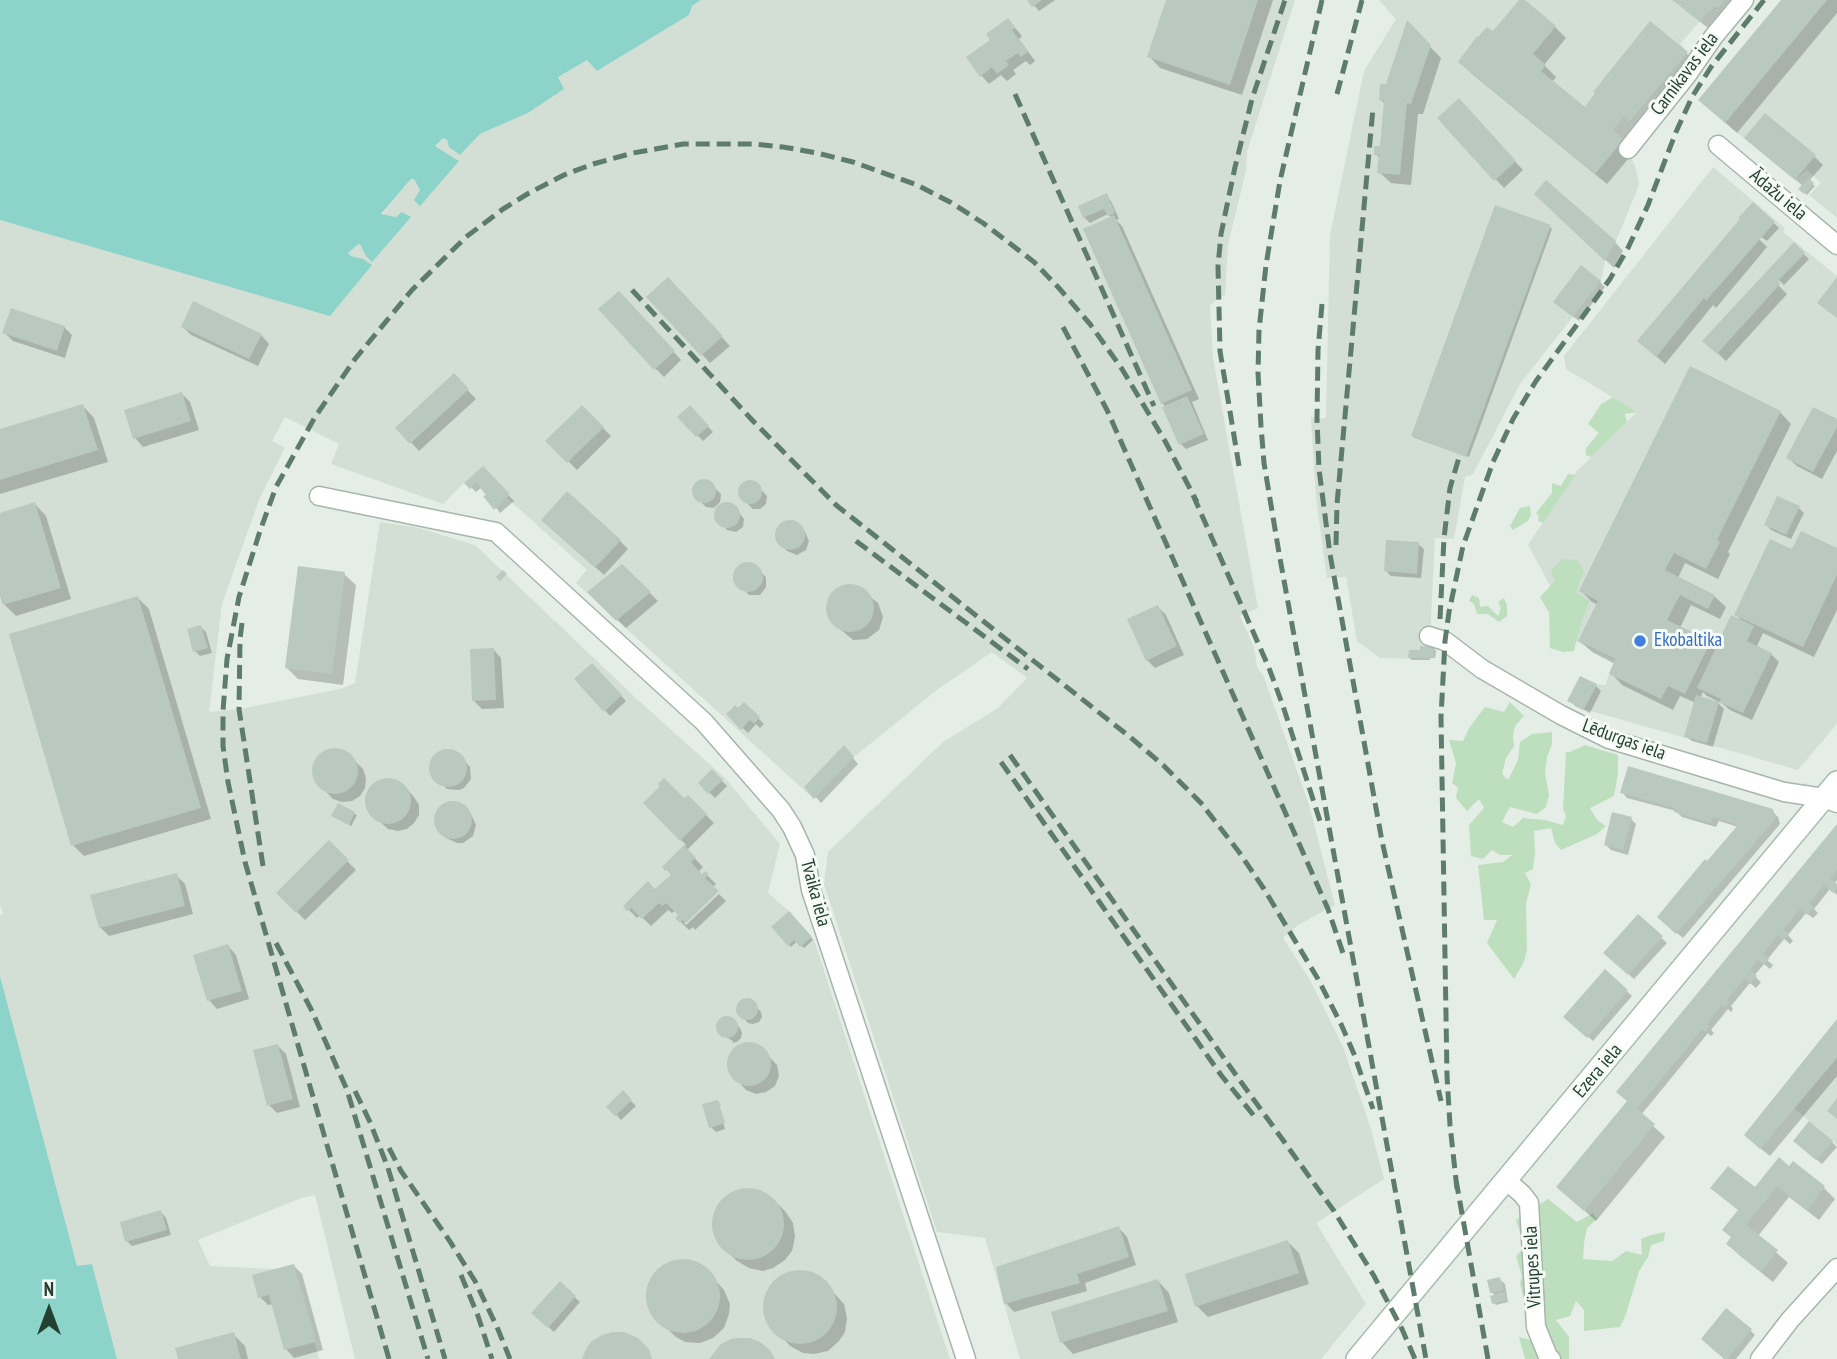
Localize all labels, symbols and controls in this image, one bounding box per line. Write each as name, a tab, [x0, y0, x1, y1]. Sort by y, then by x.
street label: Carnikavas iela	[1646, 28, 1724, 120]
street label: Ādažu iela	[1745, 164, 1811, 226]
place label: Ekobaltika	[1654, 630, 1722, 652]
marker: Ekobaltika	[1632, 633, 1648, 649]
street label: Lēdurgas iela	[1579, 714, 1669, 766]
street label: Tvaika iela	[795, 857, 835, 929]
street label: Ezera iela	[1569, 1039, 1627, 1103]
street label: Vitrupes iela	[1519, 1225, 1547, 1309]
north arrow	[14, 1275, 84, 1345]
text: N	[44, 1277, 54, 1301]

